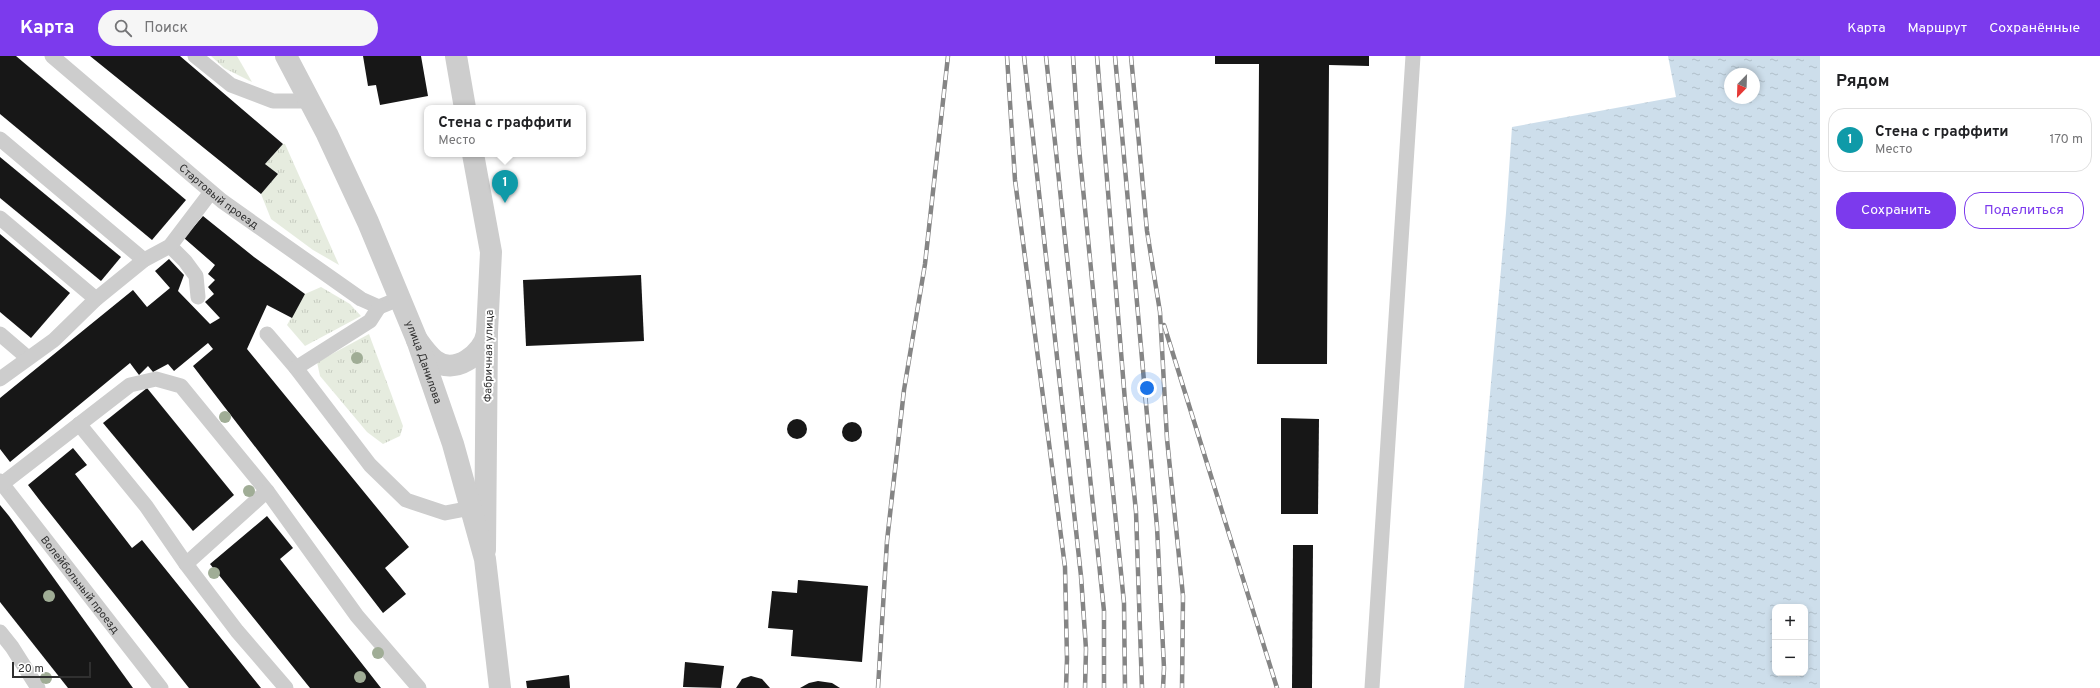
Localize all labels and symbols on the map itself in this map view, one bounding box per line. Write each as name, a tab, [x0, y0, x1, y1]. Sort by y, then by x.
north arrow	[1724, 68, 1760, 104]
street label: Стартовый проезд	[176, 161, 261, 233]
pin: 1	[492, 170, 518, 203]
street label: Фабричная улица	[481, 309, 497, 402]
street label: улица Данилова	[402, 318, 445, 406]
your location	[1137, 378, 1157, 398]
street label: Волейбольный проезд	[37, 533, 122, 637]
scale bar	[12, 660, 91, 679]

